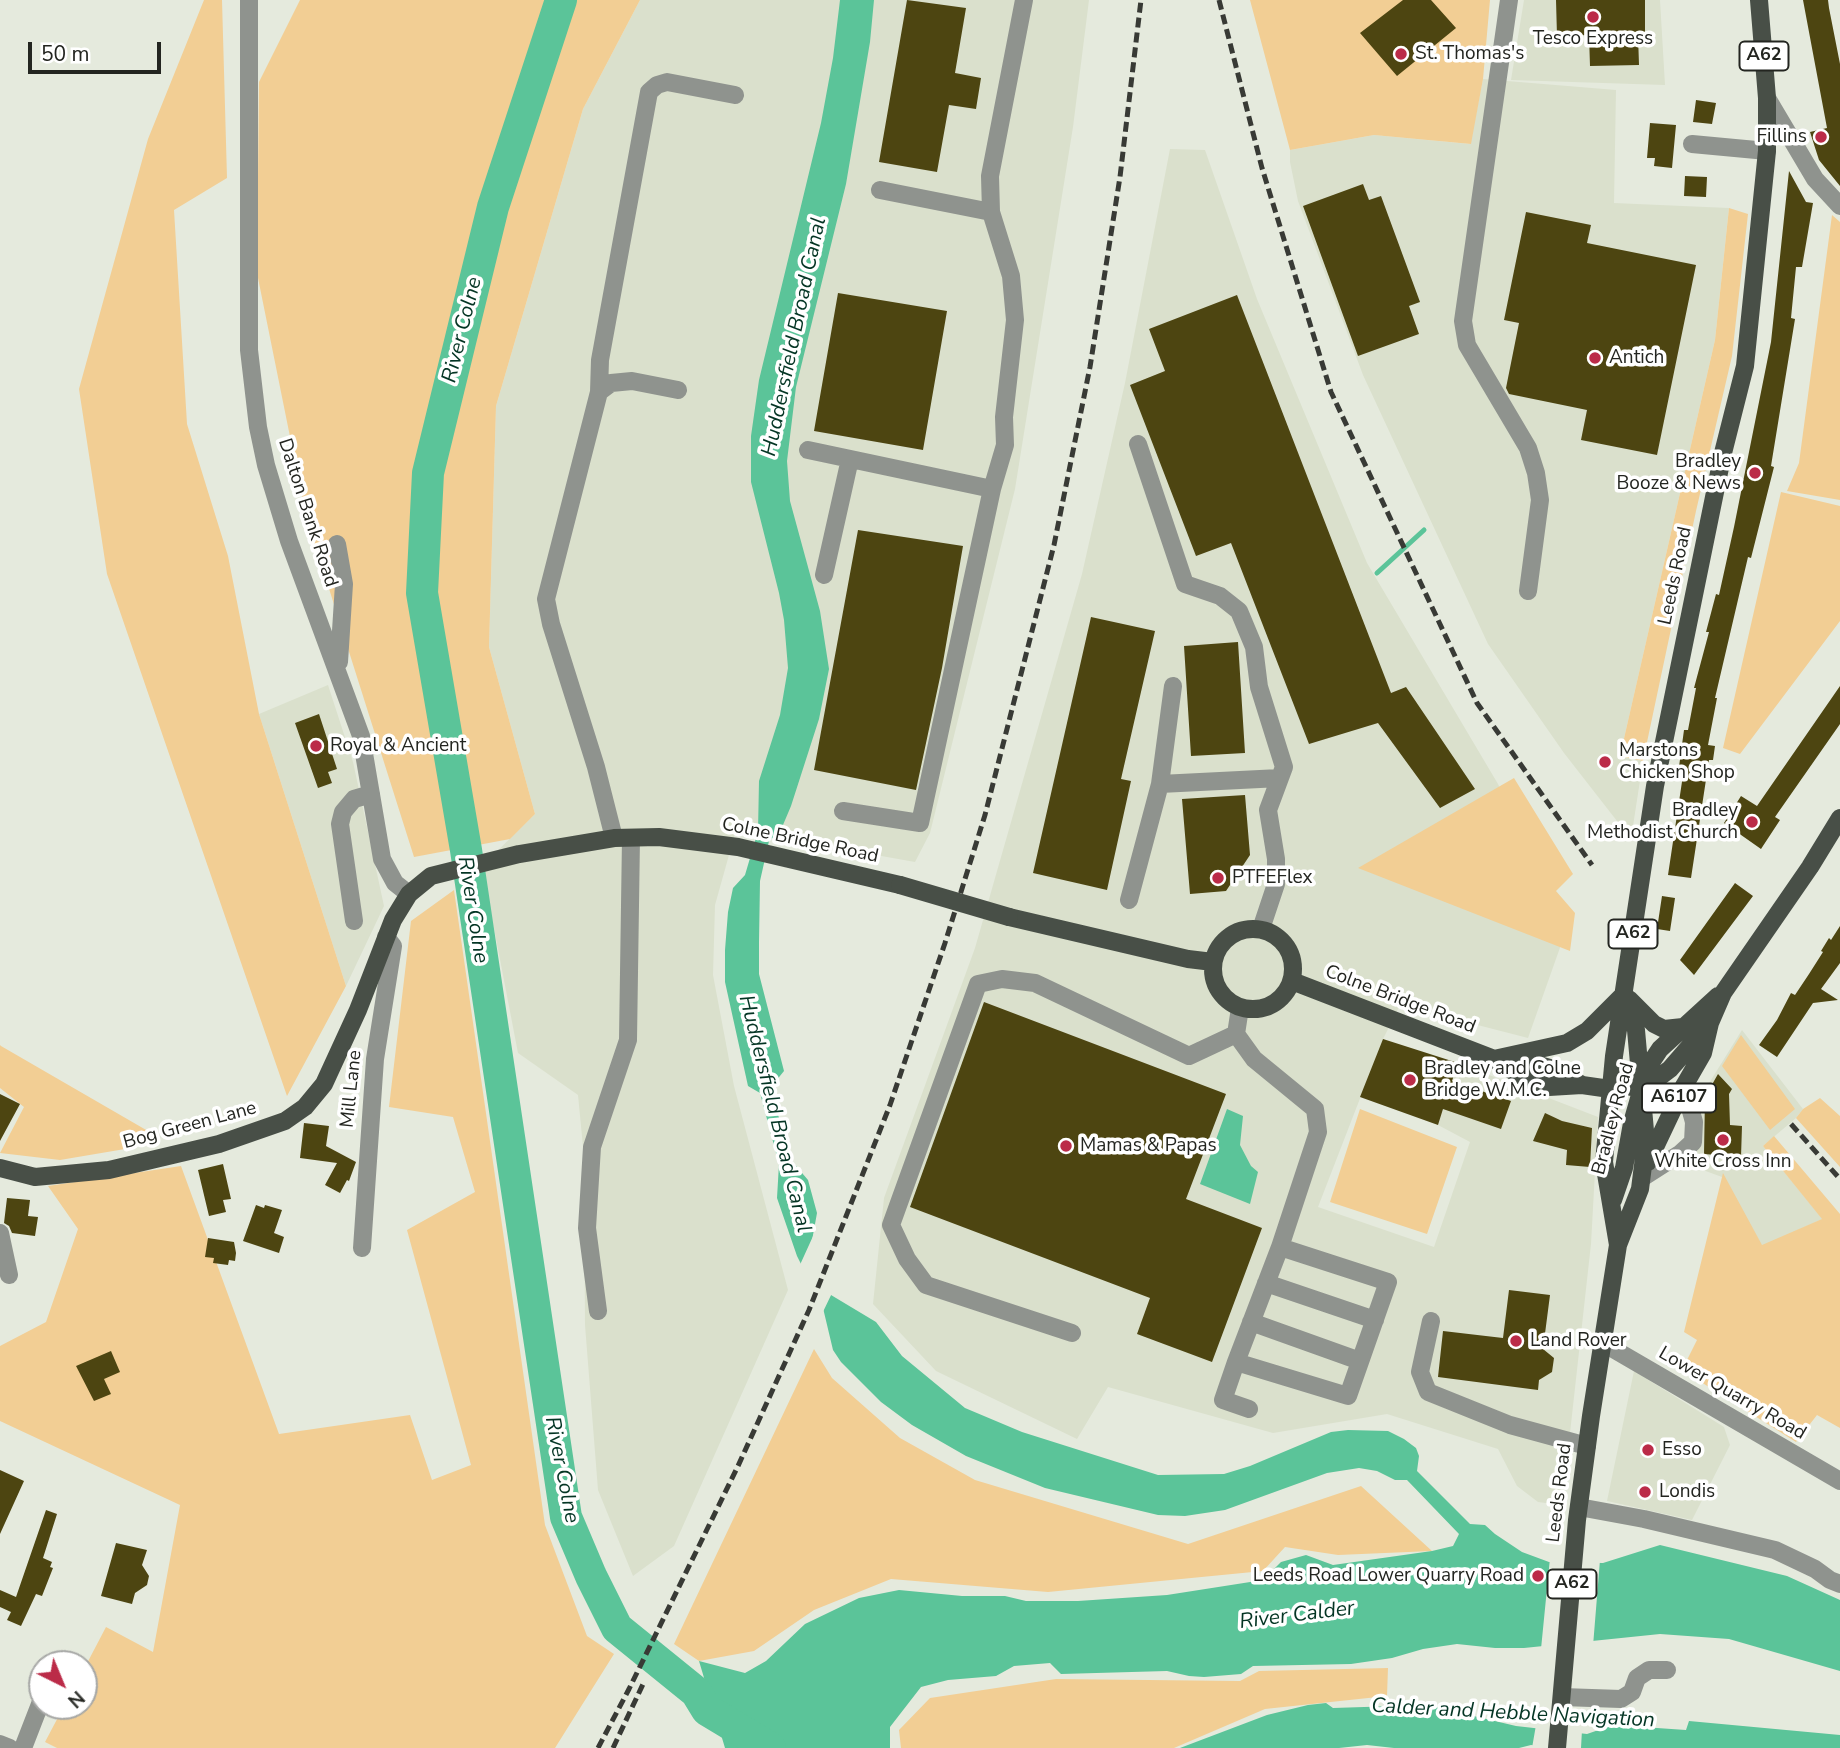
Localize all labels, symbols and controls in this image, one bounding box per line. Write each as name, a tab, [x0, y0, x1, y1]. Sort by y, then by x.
marker: Tesco Express	[1585, 9, 1601, 25]
scale bar	[32, 28, 164, 72]
place label: Tesco Express	[1533, 28, 1653, 50]
text: 50 m	[41, 40, 90, 68]
road number: A62	[1740, 42, 1788, 70]
place label: St. Thomas's	[1415, 43, 1524, 65]
marker: St. Thomas's	[1393, 46, 1409, 62]
place label: Fillins	[1757, 126, 1807, 148]
marker: Fillins	[1813, 129, 1829, 145]
water label: Huddersfield Broad Canal	[757, 215, 833, 459]
water label: River Colne	[438, 275, 488, 385]
place label: Antich	[1609, 347, 1664, 369]
marker: Antich	[1587, 350, 1603, 366]
street label: Dalton Bank Road	[272, 436, 342, 590]
place label: Bradley Booze & News	[1617, 451, 1741, 495]
marker: Bradley Booze & News	[1747, 465, 1763, 481]
street label: Leeds Road	[1654, 525, 1698, 627]
place label: Royal & Ancient	[330, 735, 467, 757]
marker: Royal & Ancient	[308, 738, 324, 754]
place label: Marstons Chicken Shop	[1619, 740, 1735, 784]
marker: Marstons Chicken Shop	[1597, 754, 1613, 770]
place label: Bradley Methodist Church	[1587, 800, 1738, 844]
street label: Colne Bridge Road	[720, 813, 880, 869]
marker: Bradley Methodist Church	[1744, 814, 1760, 830]
water label: River Colne	[451, 855, 493, 965]
place label: PTFEFlex	[1232, 867, 1313, 889]
marker: PTFEFlex	[1210, 870, 1226, 886]
road number: A62	[1608, 919, 1658, 948]
street label: Colne Bridge Road	[1321, 961, 1479, 1039]
water label: Huddersfield Broad Canal	[732, 993, 816, 1235]
street label: Mill Lane	[337, 1049, 367, 1129]
place label: Bradley and Colne Bridge W.M.C.	[1424, 1058, 1581, 1102]
street label: Bradley Road	[1588, 1060, 1640, 1178]
marker: Bradley and Colne Bridge W.M.C.	[1402, 1072, 1418, 1088]
road number: A6107	[1642, 1084, 1716, 1112]
street label: Bog Green Lane	[121, 1097, 259, 1155]
marker: White Cross Inn	[1715, 1132, 1731, 1148]
place label: Mamas & Papas	[1080, 1135, 1217, 1157]
marker: Mamas & Papas	[1058, 1138, 1074, 1154]
place label: White Cross Inn	[1654, 1151, 1792, 1173]
place label: Land Rover	[1530, 1330, 1627, 1352]
marker: Land Rover	[1508, 1333, 1524, 1349]
street label: Lower Quarry Road	[1654, 1342, 1810, 1446]
water label: River Colne	[538, 1415, 584, 1525]
place label: Esso	[1662, 1439, 1702, 1461]
street label: Leeds Road	[1543, 1442, 1577, 1544]
marker: Esso	[1640, 1442, 1656, 1458]
place label: Londis	[1659, 1481, 1715, 1503]
marker: Londis	[1637, 1484, 1653, 1500]
place label: Leeds Road Lower Quarry Road	[1253, 1565, 1524, 1587]
marker: Leeds Road Lower Quarry Road	[1530, 1568, 1546, 1584]
road number: A62	[1548, 1569, 1596, 1598]
water label: River Calder	[1238, 1596, 1356, 1636]
north arrow	[28, 1650, 98, 1720]
text: N	[62, 1685, 90, 1713]
water label: Calder and Hebble Navigation	[1371, 1694, 1655, 1734]

